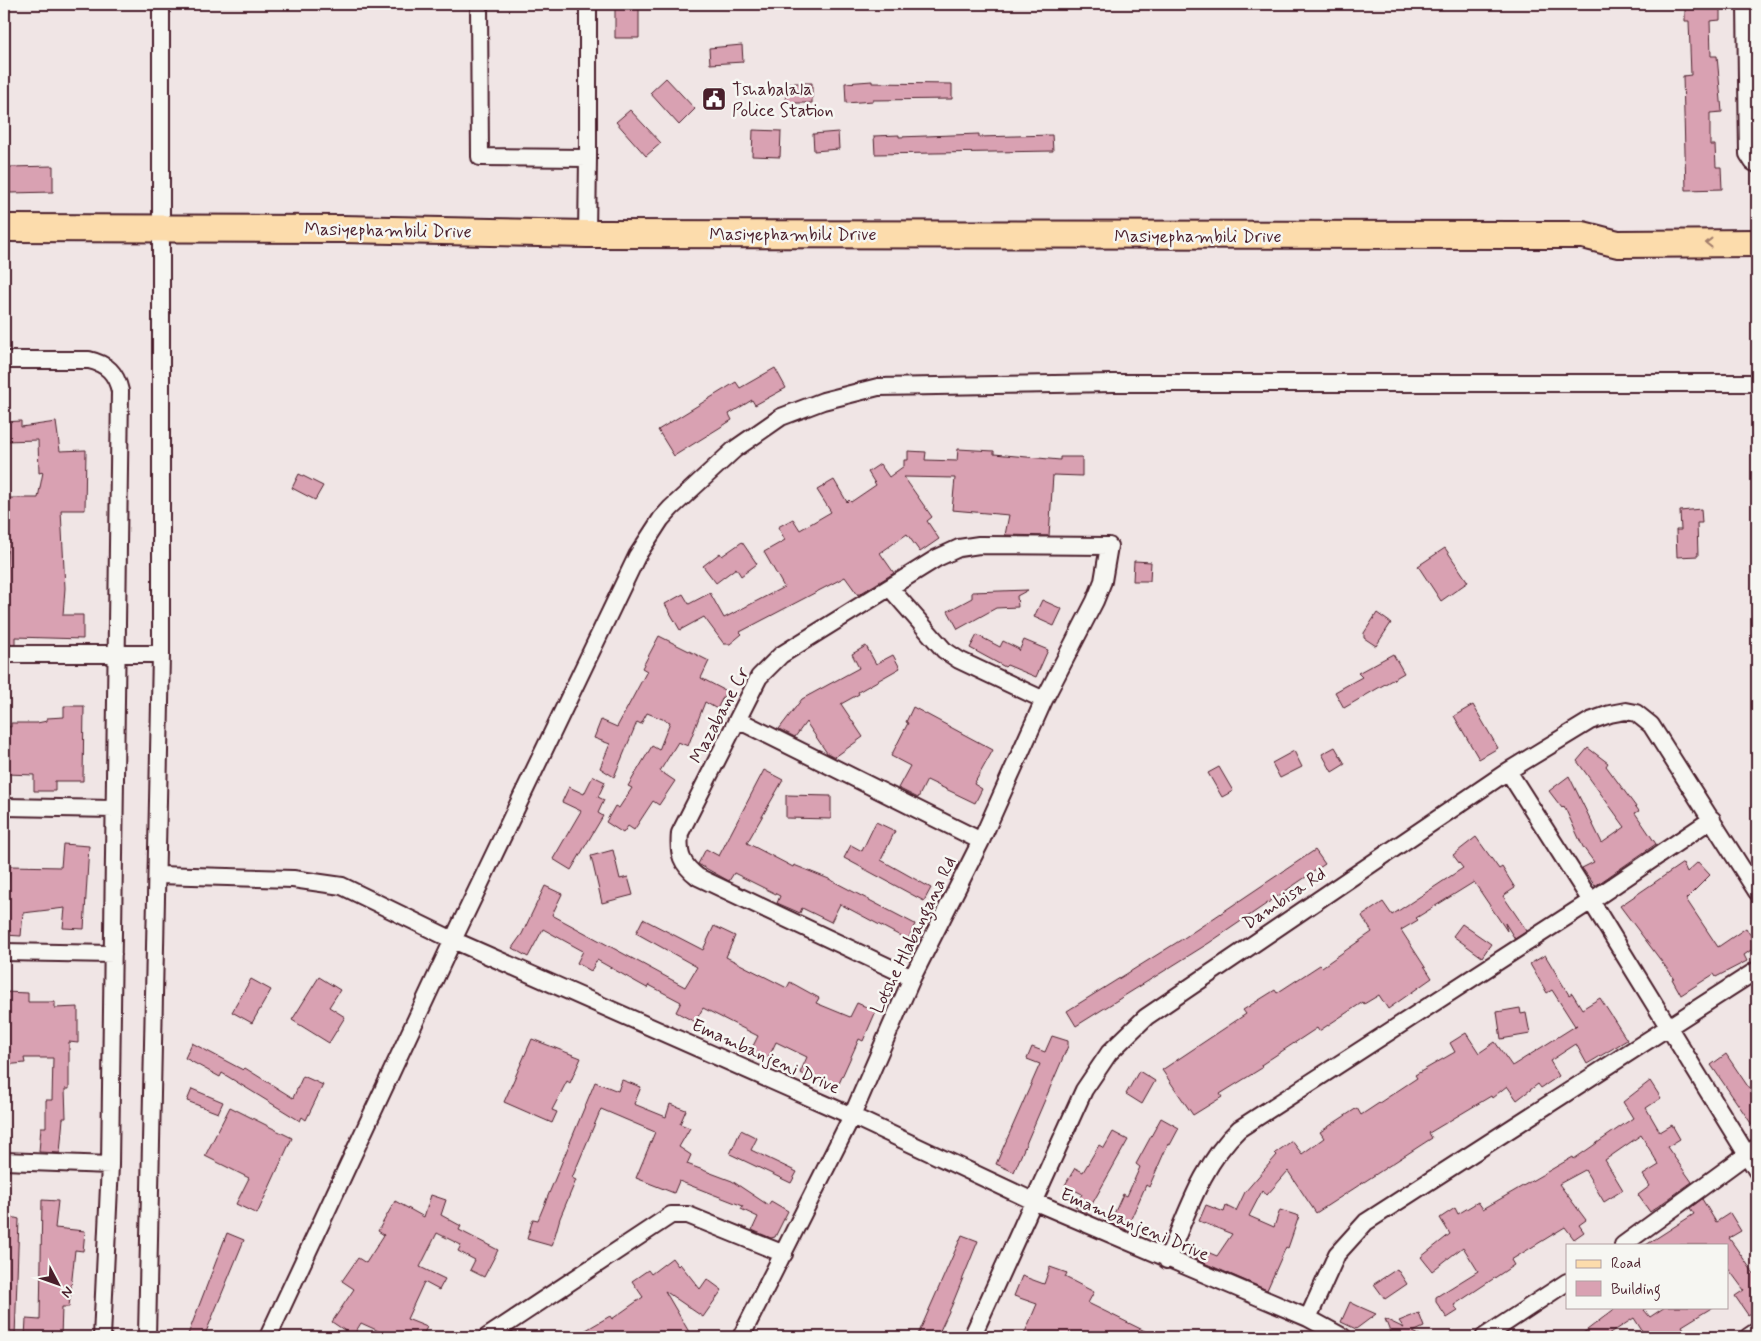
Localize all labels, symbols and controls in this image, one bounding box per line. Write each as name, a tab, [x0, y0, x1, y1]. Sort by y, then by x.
place label: Tshabalala Police Station	[732, 78, 834, 123]
public building icon: Tshabalala Police Station	[701, 86, 727, 112]
street label: Masiyephambili Drive	[304, 218, 472, 244]
street label: Masiyephambili Drive	[709, 223, 877, 247]
street label: Masiyephambili Drive	[1114, 225, 1282, 249]
one-way arrow	[1704, 238, 1712, 248]
street label: Mazabane Cr	[684, 663, 756, 768]
street label: Lotshe Hlabangana Rd	[865, 853, 964, 1019]
street label: Dambisa Rd	[1238, 862, 1331, 936]
street label: Emambanjeni Drive	[688, 1013, 844, 1100]
street label: Emambanjeni Drive	[1056, 1183, 1213, 1267]
legend	[1566, 1244, 1728, 1308]
text: Road	[1611, 1254, 1641, 1274]
north arrow	[32, 1258, 82, 1308]
text: Building	[1611, 1280, 1661, 1301]
text: N	[57, 1282, 77, 1301]

